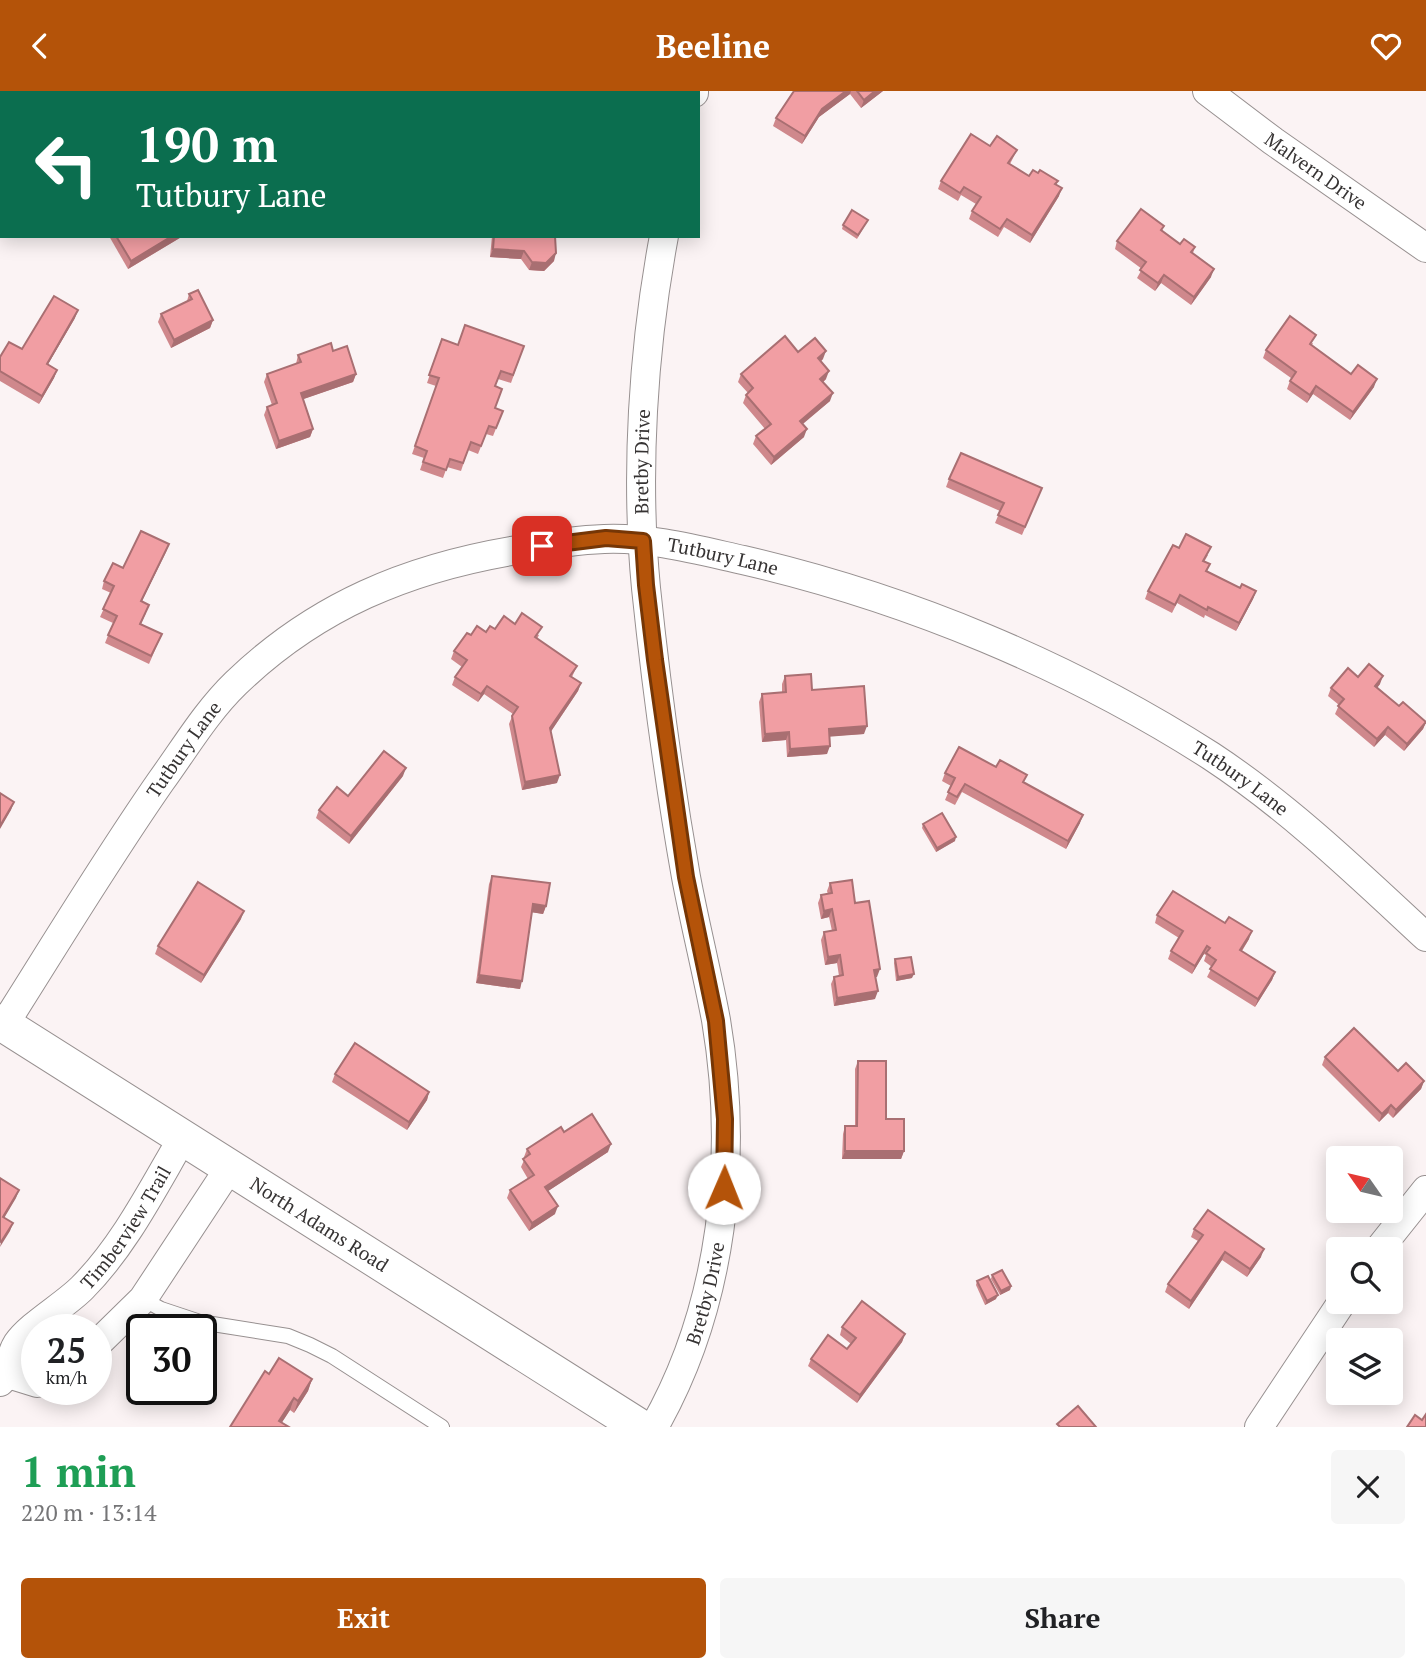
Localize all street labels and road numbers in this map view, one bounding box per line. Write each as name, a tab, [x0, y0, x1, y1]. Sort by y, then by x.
street label: Malvern Drive	[1260, 126, 1372, 215]
street label: Bretby Drive	[628, 408, 655, 515]
street label: Tutbury Lane	[666, 531, 781, 580]
street label: Tutbury Lane	[140, 695, 226, 802]
street label: Tutbury Lane	[1188, 734, 1294, 821]
street label: Timberview Trail	[74, 1161, 176, 1294]
street label: North Adams Road	[246, 1171, 394, 1277]
street label: Bretby Drive	[680, 1240, 729, 1348]

